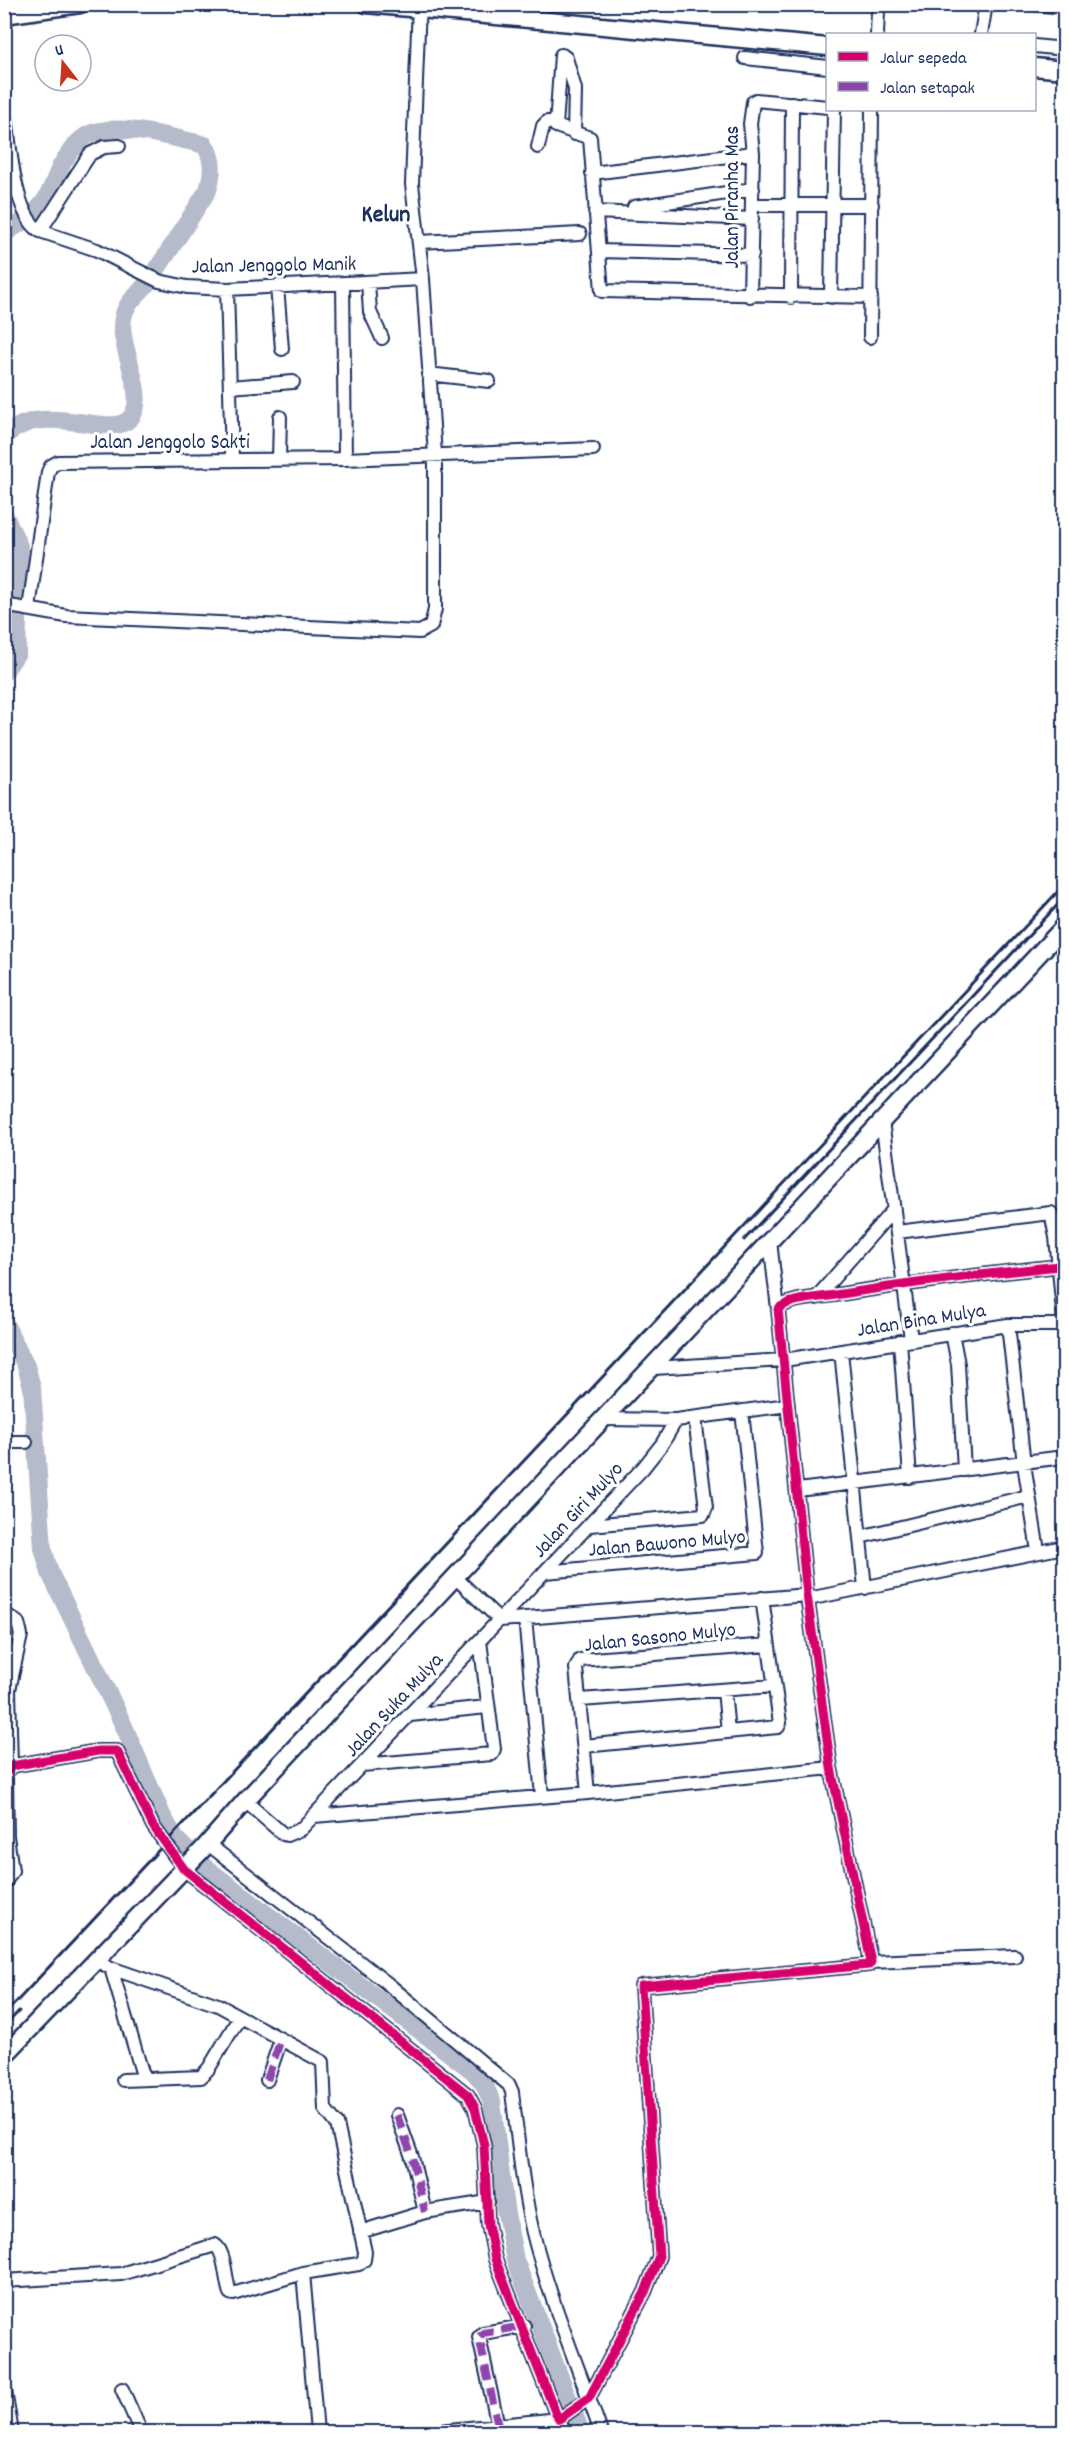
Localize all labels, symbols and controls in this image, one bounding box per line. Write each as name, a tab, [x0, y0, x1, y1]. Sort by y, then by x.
north arrow	[33, 33, 93, 93]
legend	[826, 33, 1036, 111]
text: U	[52, 39, 67, 63]
text: Jalur sepeda	[880, 47, 967, 72]
text: Jalan setapak	[880, 77, 975, 102]
street label: Jalan Piranha Mas	[719, 126, 749, 268]
district label: Kelun	[362, 199, 410, 233]
street label: Jalan Jenggolo Manik	[191, 251, 357, 283]
street label: Jalan Jenggolo Sakti	[90, 429, 250, 459]
street label: Jalan Bina Mulya	[855, 1297, 989, 1347]
street label: Jalan Giri Mulyo	[527, 1456, 632, 1566]
street label: Jalan Bawono Mulyo	[587, 1523, 747, 1567]
street label: Jalan Sasono Mulyo	[583, 1616, 738, 1662]
street label: Jalan Suka Mulya	[339, 1646, 452, 1765]

